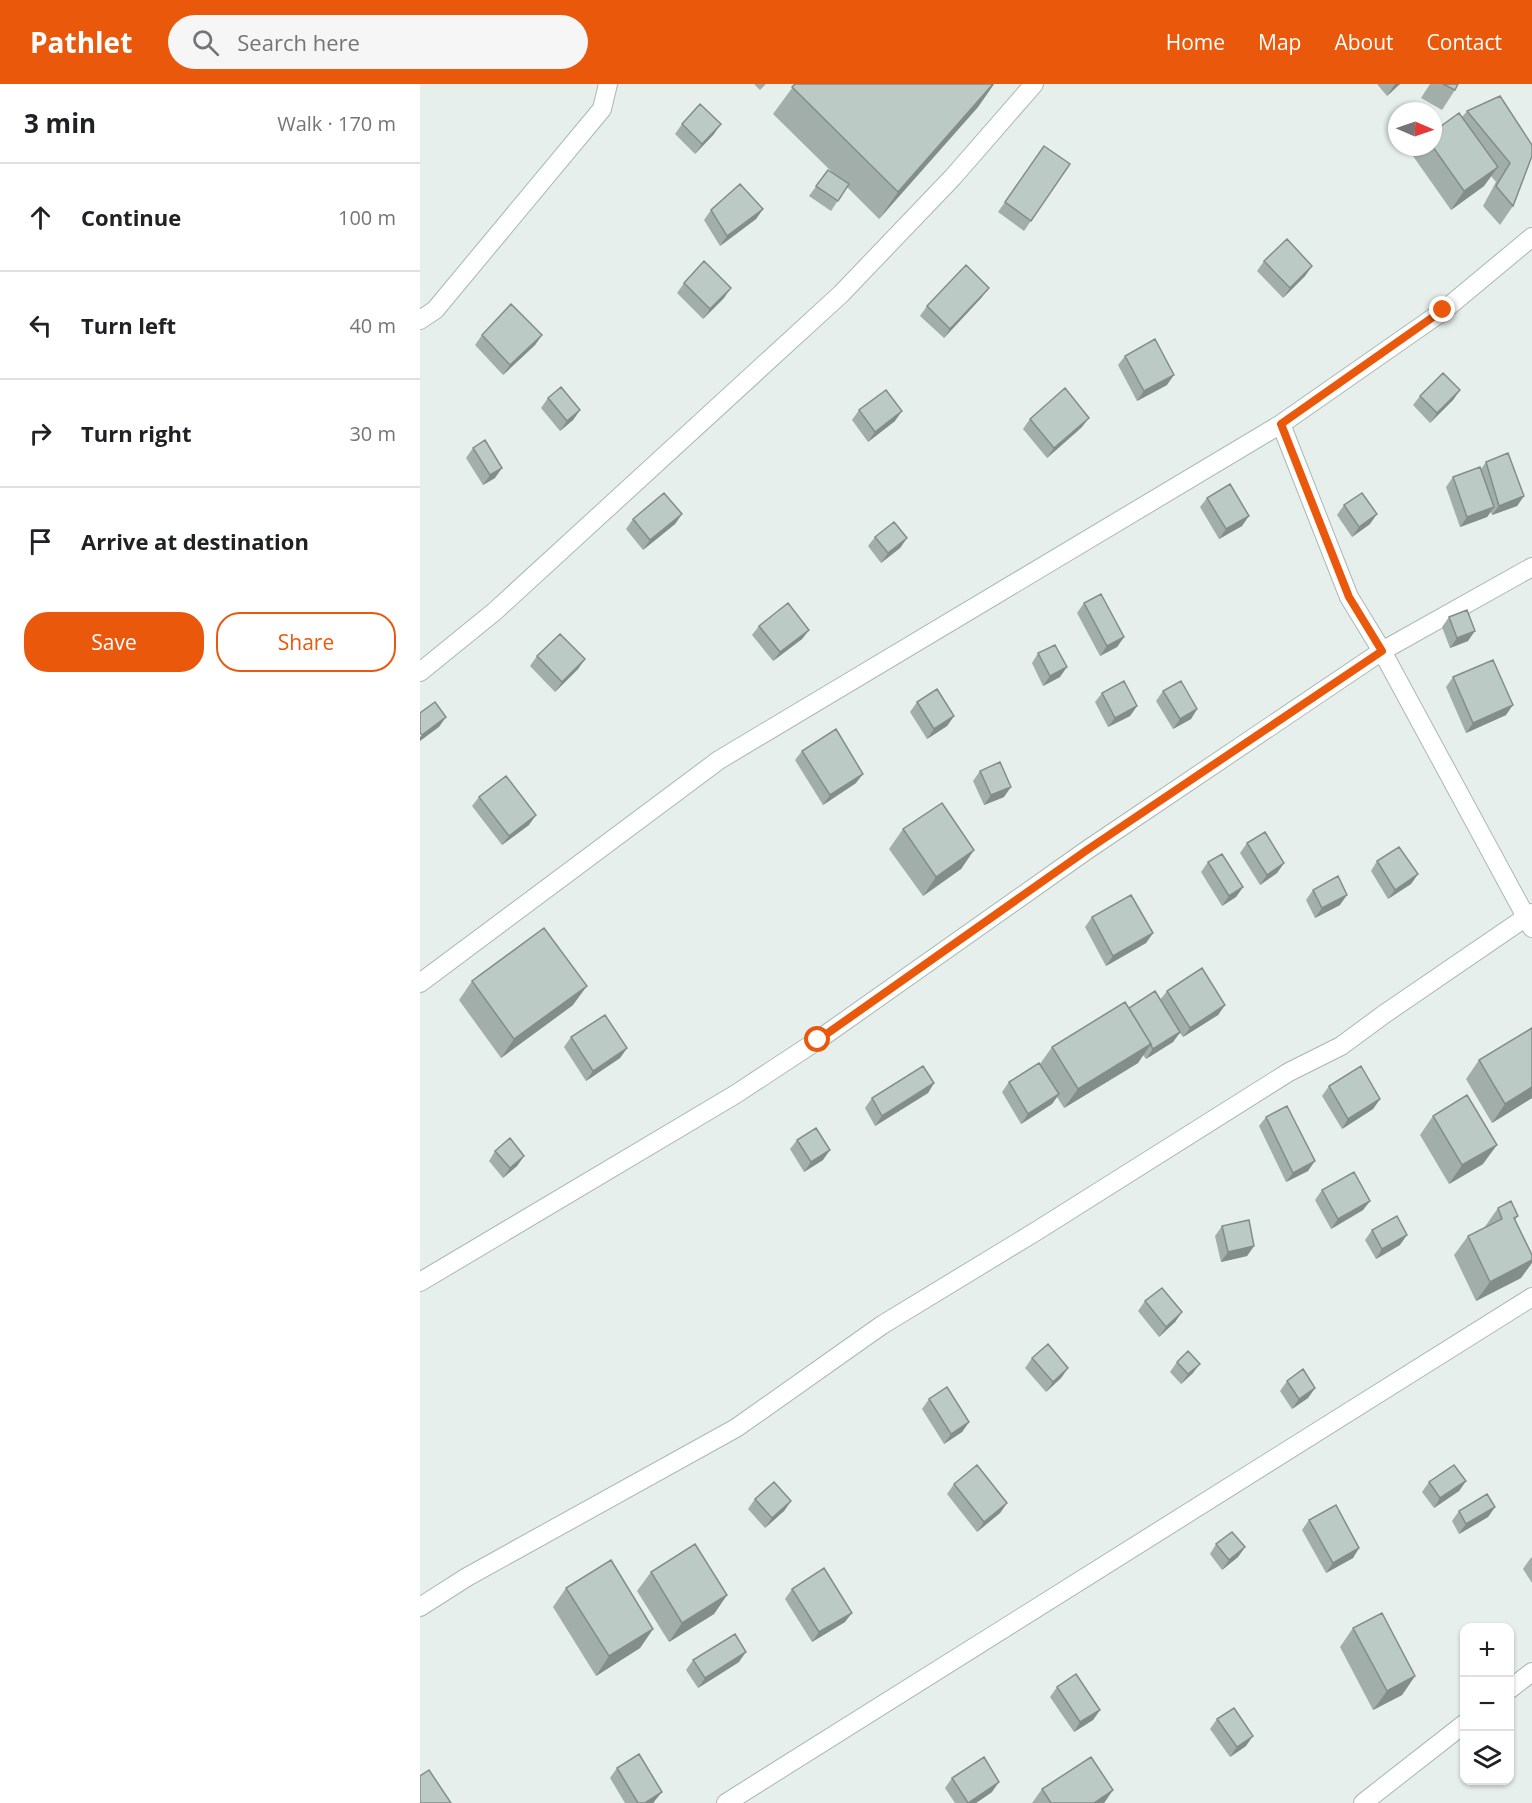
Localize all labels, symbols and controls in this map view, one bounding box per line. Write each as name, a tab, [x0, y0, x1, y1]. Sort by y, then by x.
search box	[168, 15, 588, 69]
text: Pathlet	[30, 23, 132, 61]
icon: search	[189, 26, 222, 59]
text: Search here	[237, 27, 360, 57]
text: Home	[1166, 28, 1225, 56]
text: Map	[1258, 28, 1301, 56]
text: About	[1334, 28, 1394, 56]
text: Contact	[1427, 28, 1502, 56]
north arrow	[1388, 102, 1442, 156]
text: 3 min	[24, 105, 96, 141]
text: Walk · 170 m	[277, 110, 396, 137]
icon: ahead	[24, 201, 57, 234]
text: Continue	[81, 202, 181, 232]
text: 100 m	[338, 204, 396, 231]
route end	[1429, 296, 1455, 322]
icon: left	[24, 309, 57, 342]
text: Turn left	[81, 310, 176, 340]
text: 40 m	[349, 312, 396, 339]
icon: right	[24, 417, 57, 450]
text: Turn right	[81, 418, 192, 448]
text: 30 m	[349, 420, 396, 447]
icon: arrive	[24, 525, 57, 558]
text: Arrive at destination	[81, 526, 309, 556]
button: Save	[24, 612, 204, 672]
button: Share	[216, 612, 396, 672]
route start	[804, 1026, 830, 1052]
map controls	[1460, 1623, 1514, 1785]
button: +	[1460, 1623, 1514, 1677]
button: −	[1460, 1677, 1514, 1731]
button: layers	[1460, 1731, 1514, 1785]

